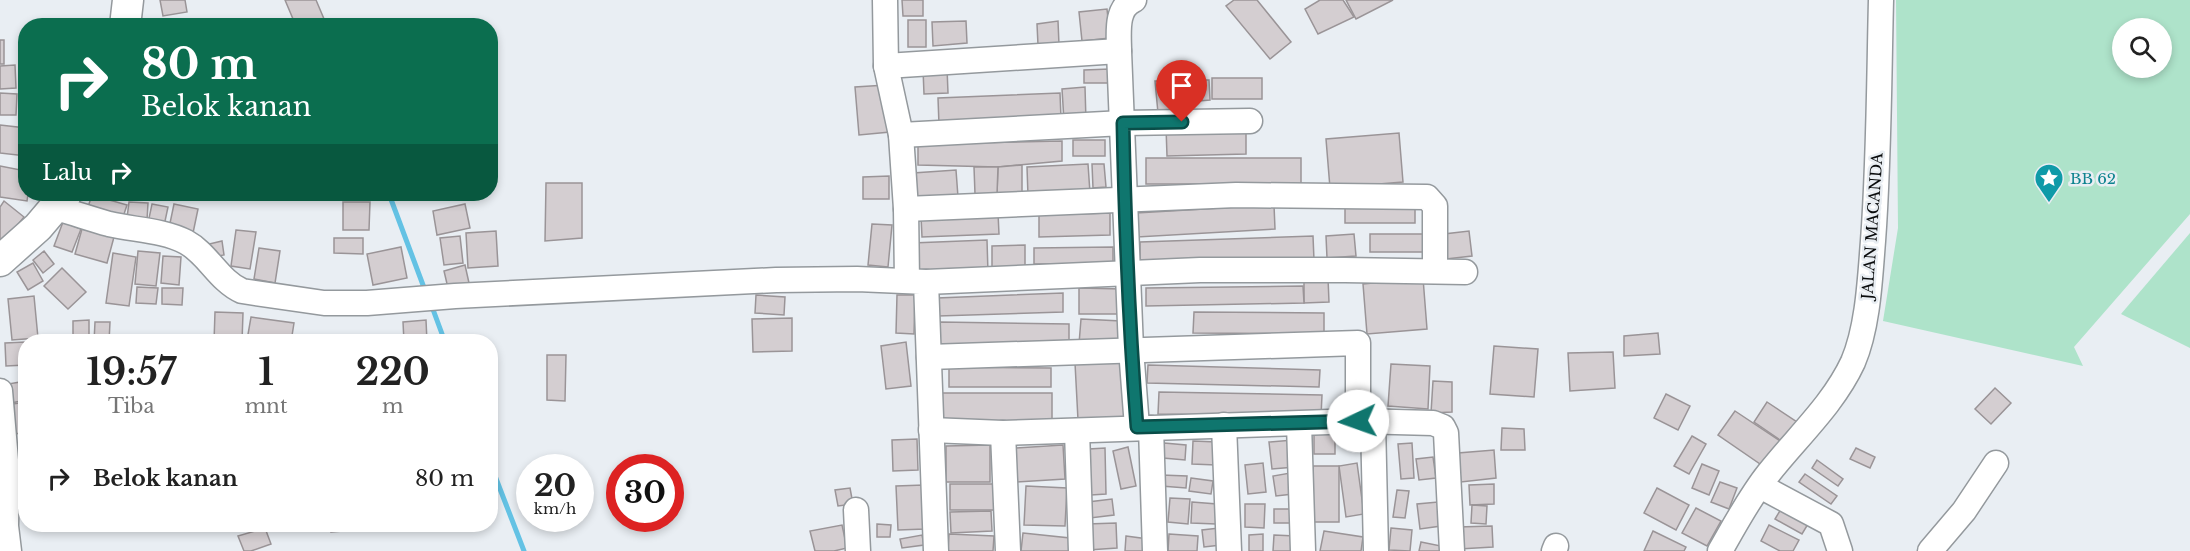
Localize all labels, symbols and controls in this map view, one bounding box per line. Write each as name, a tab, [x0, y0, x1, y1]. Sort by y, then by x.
map controls	[2112, 18, 2172, 78]
button: search	[2112, 18, 2172, 78]
text: 80 m	[141, 38, 257, 90]
icon: right	[42, 42, 120, 120]
pin	[1156, 60, 1207, 122]
icon: arrive	[1165, 69, 1198, 102]
text: Belok kanan	[141, 90, 311, 123]
street label: JALAN MACANDA	[1857, 152, 1887, 302]
icon: right	[104, 156, 137, 189]
text: Lalu	[42, 159, 92, 186]
place icon: BB 62	[2033, 162, 2065, 204]
place label: BB 62	[2070, 169, 2116, 188]
text: 19:57	[86, 350, 176, 395]
text: 1	[258, 350, 274, 395]
text: 220	[356, 350, 430, 395]
position arrow	[1326, 389, 1390, 453]
text: Tiba	[108, 394, 155, 418]
text: mnt	[245, 394, 287, 418]
text: m	[382, 394, 403, 418]
speed limit sign: 30	[606, 454, 684, 532]
icon: right	[42, 462, 75, 495]
text: Belok kanan	[93, 465, 238, 492]
text: 80 m	[415, 465, 474, 492]
text: 20	[534, 467, 576, 504]
text: km/h	[534, 499, 576, 518]

